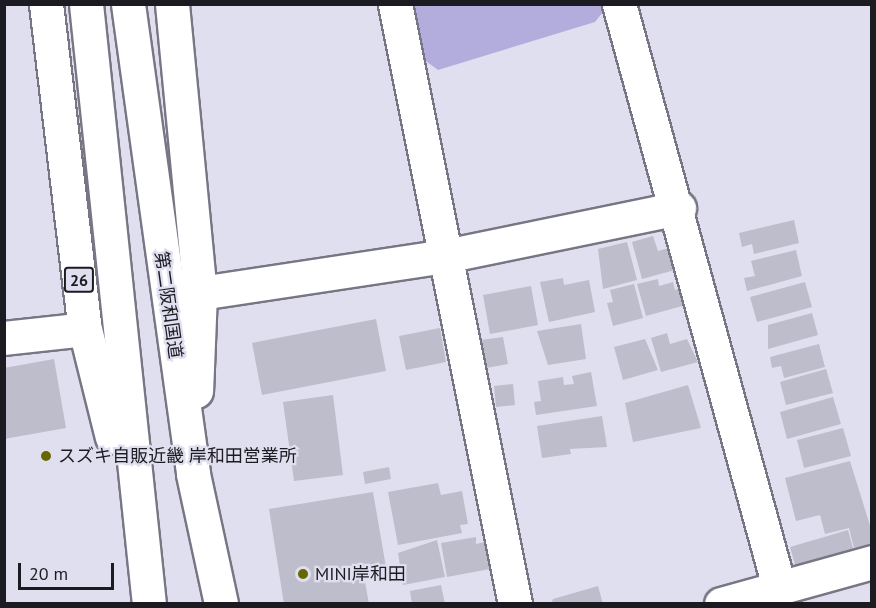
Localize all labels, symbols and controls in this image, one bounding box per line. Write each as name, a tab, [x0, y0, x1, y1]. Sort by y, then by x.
street label: 第二阪和国道	[150, 250, 186, 360]
road number: 26	[62, 267, 96, 293]
place label: スズキ自販近畿 岸和田営業所	[58, 445, 297, 467]
marker: スズキ自販近畿 岸和田営業所	[39, 449, 53, 463]
scale bar	[21, 551, 117, 589]
text: 20 m	[29, 562, 68, 585]
place label: MINI岸和田	[315, 563, 406, 585]
marker: MINI岸和田	[296, 567, 310, 581]

